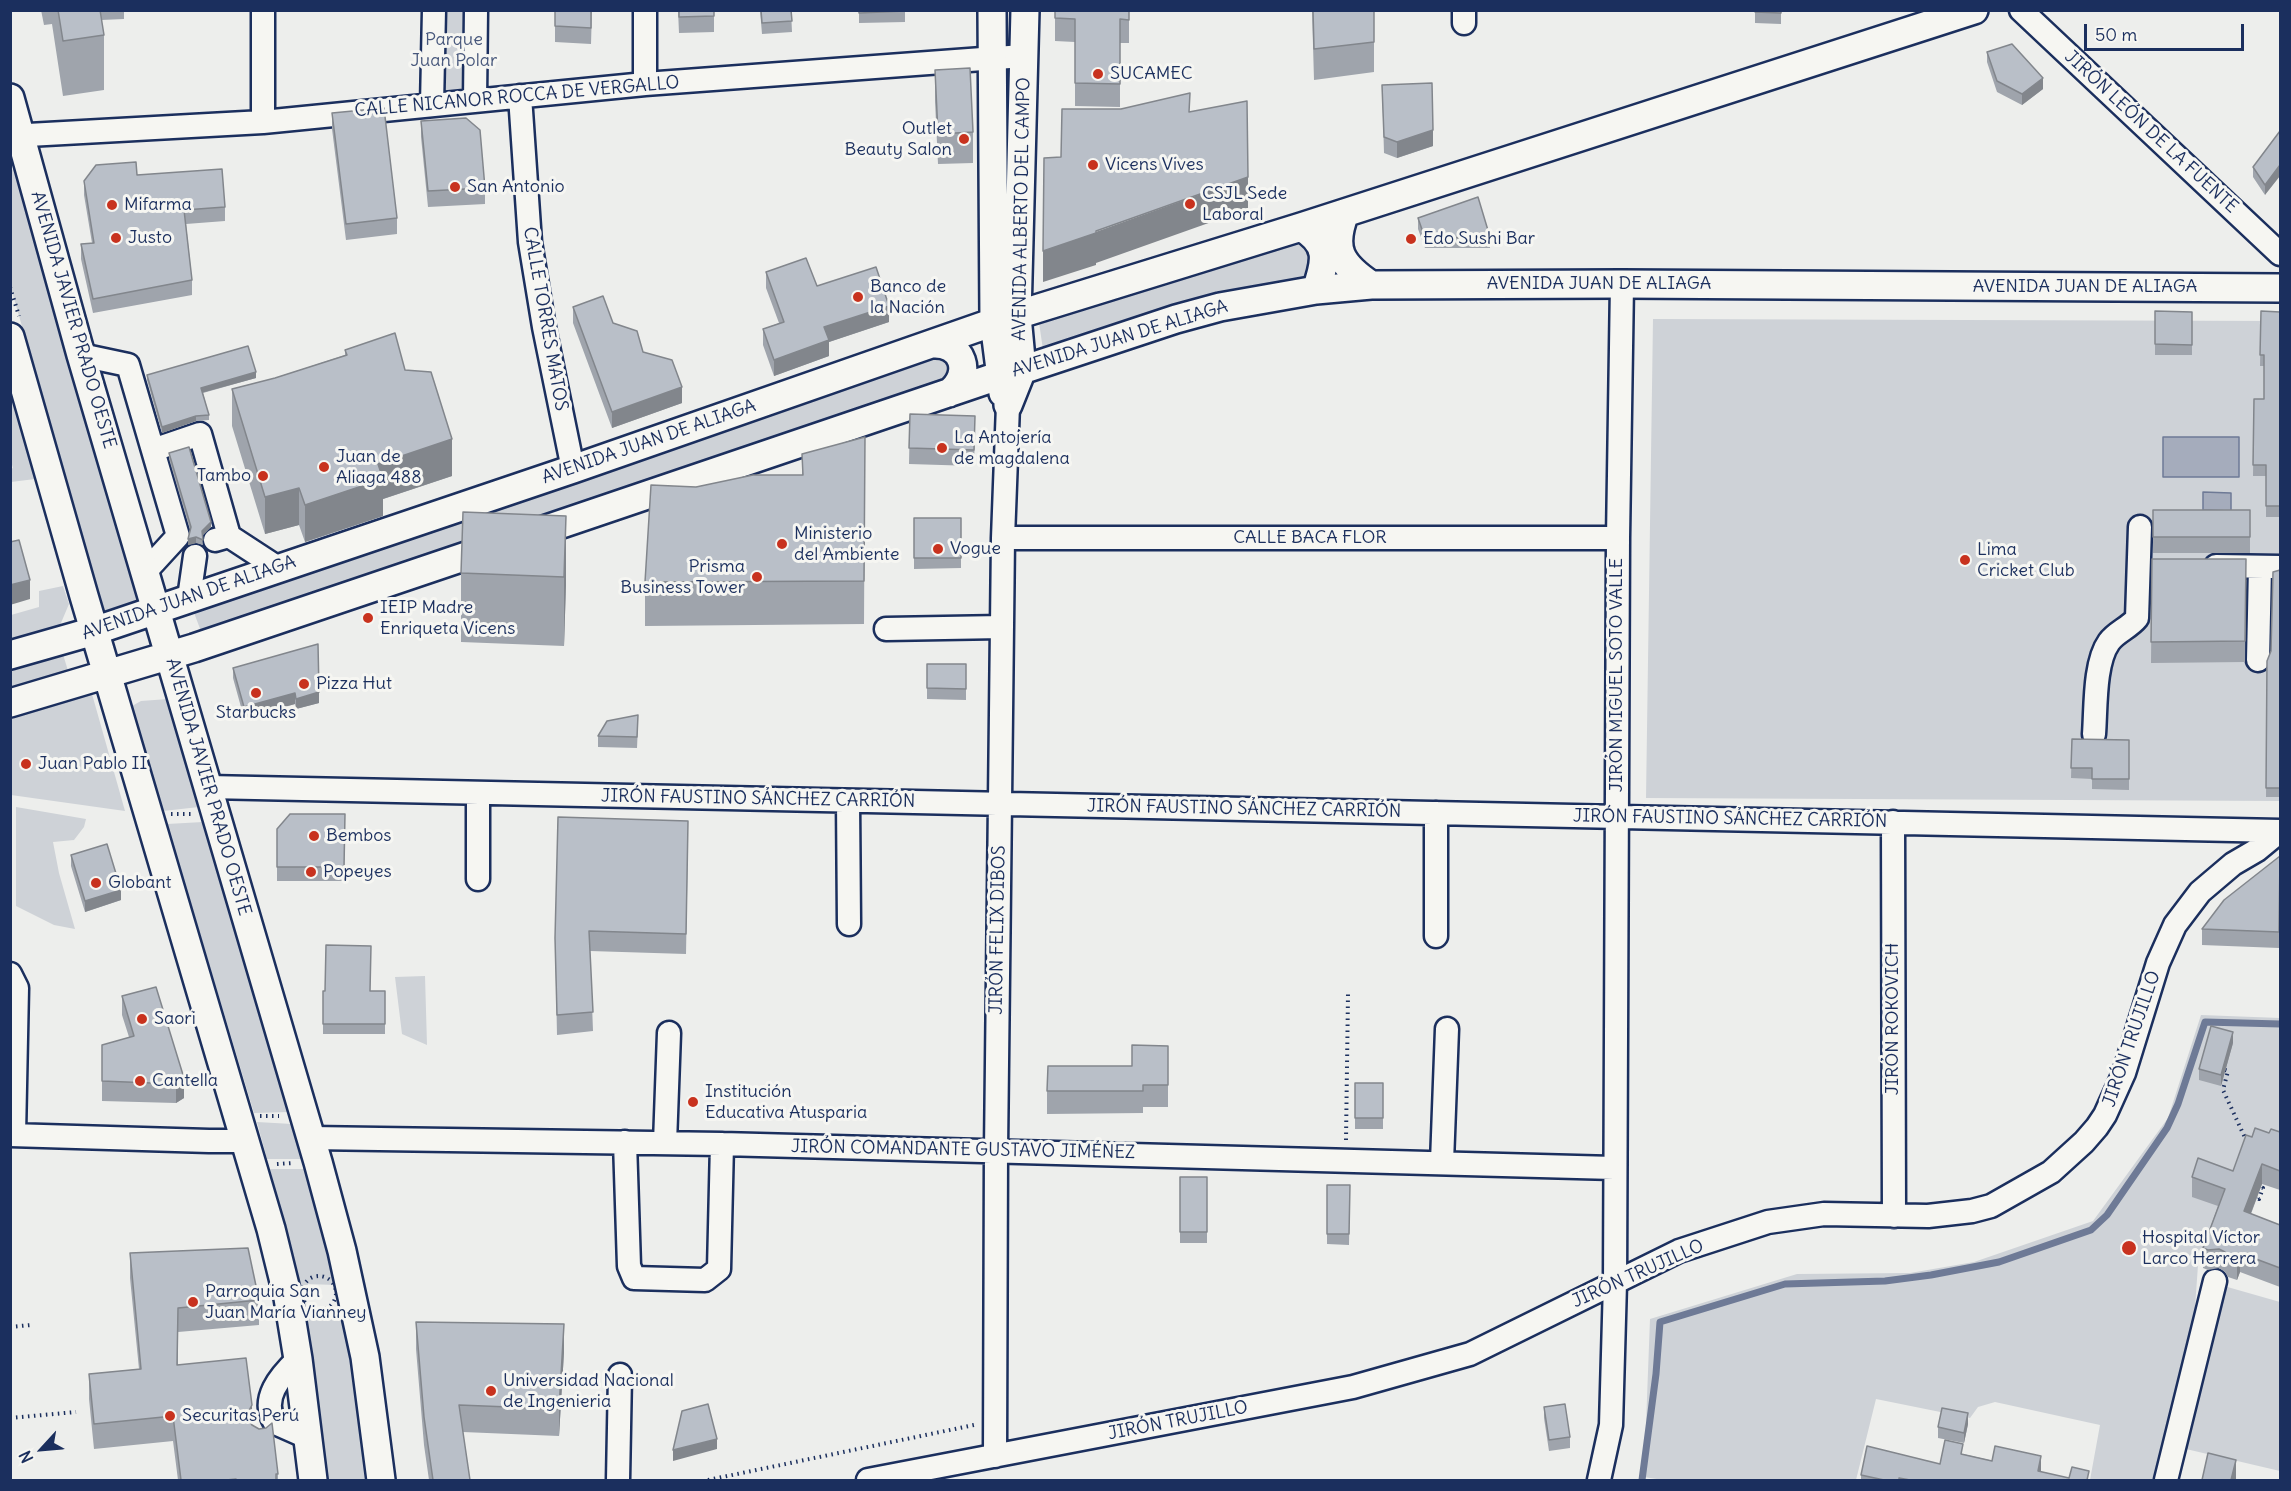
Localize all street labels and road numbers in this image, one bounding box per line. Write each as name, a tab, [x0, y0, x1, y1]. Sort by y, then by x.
street label: JIRÓN LEÓN DE LA FUENTE	[2060, 46, 2242, 218]
street label: CALLE NICANOR ROCCA DE VERGALLO	[354, 72, 680, 122]
street label: AVENIDA ALBERTO DEL CAMPO	[1009, 77, 1035, 341]
street label: AVENIDA JAVIER PRADO OESTE	[26, 189, 120, 451]
street label: CALLE TORRES MATOS	[518, 225, 572, 413]
street label: AVENIDA JUAN DE ALIAGA	[1487, 273, 1711, 295]
street label: AVENIDA JUAN DE ALIAGA	[1973, 276, 2197, 298]
street label: AVENIDA JUAN DE ALIAGA	[1009, 296, 1231, 382]
street label: AVENIDA JUAN DE ALIAGA	[539, 395, 759, 489]
street label: CALLE BACA FLOR	[1233, 527, 1387, 549]
street label: AVENIDA JUAN DE ALIAGA	[79, 551, 299, 645]
street label: JIRÓN MIGUEL SOTO VALLE	[1606, 558, 1628, 792]
street label: AVENIDA JAVIER PRADO OESTE	[161, 656, 255, 918]
street label: JIRÓN FAUSTINO SÁNCHEZ CARRIÓN	[601, 785, 915, 813]
street label: JIRÓN FAUSTINO SÁNCHEZ CARRIÓN	[1087, 795, 1401, 823]
street label: JIRÓN FAUSTINO SÁNCHEZ CARRIÓN	[1573, 805, 1887, 833]
street label: JIRÓN FELIX DIBOS	[986, 845, 1010, 1015]
street label: JIRÓN ROKOVICH	[1882, 943, 1904, 1095]
street label: JIRÓN TRUJILLO	[2099, 968, 2165, 1110]
street label: JIRÓN COMANDANTE GUSTAVO JIMÉNEZ	[791, 1136, 1135, 1164]
street label: JIRÓN TRUJILLO	[1569, 1235, 1707, 1313]
street label: JIRÓN TRUJILLO	[1106, 1397, 1250, 1445]

